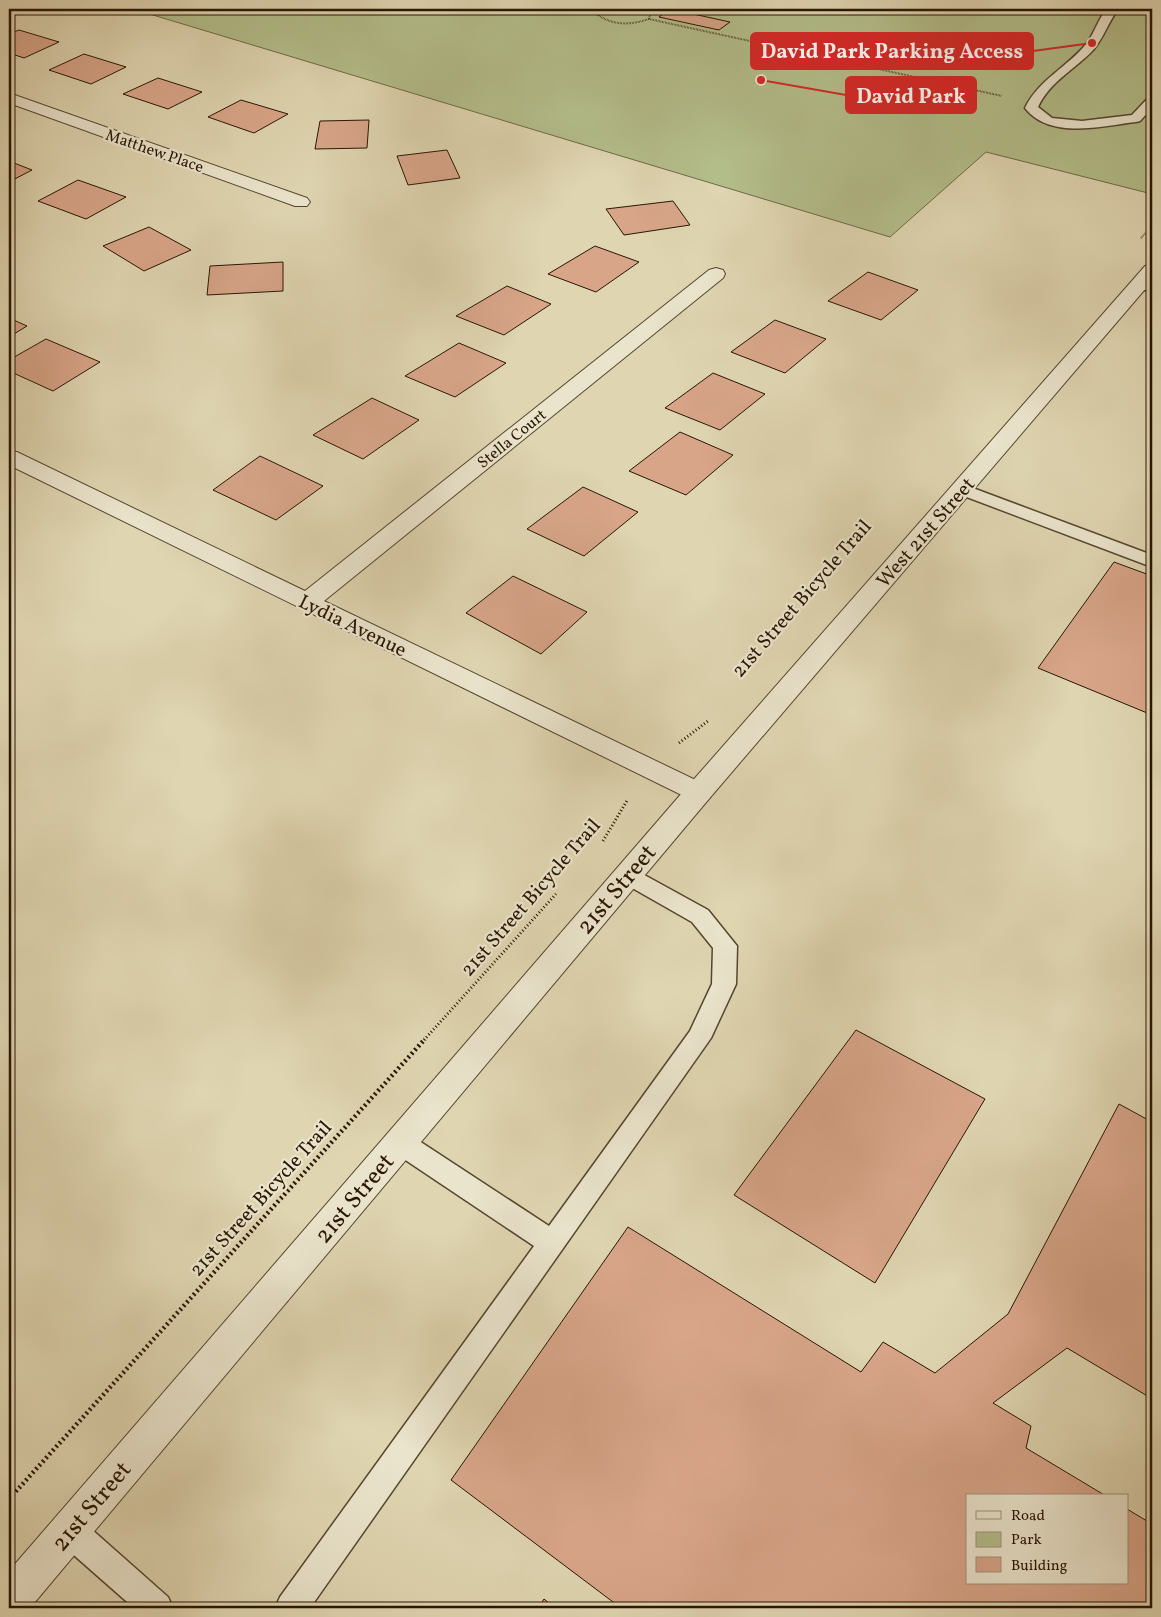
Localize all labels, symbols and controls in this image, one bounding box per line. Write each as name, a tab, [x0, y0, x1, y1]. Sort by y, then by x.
callout: David Park Parking Access	[751, 33, 1033, 69]
text: David Park Parking Access	[761, 38, 1023, 67]
callout: David Park	[846, 77, 976, 113]
text: David Park	[856, 83, 966, 112]
street label: Matthew Place	[102, 125, 206, 179]
street label: Stella Court	[473, 405, 552, 474]
street label: West 21st Street	[871, 472, 982, 595]
street label: 21st Street Bicycle Trail	[726, 514, 879, 684]
street label: Lydia Avenue	[293, 589, 411, 665]
street label: 21st Street Bicycle Trail	[455, 813, 608, 983]
street label: 21st Street	[570, 838, 665, 943]
street label: 21st Street Bicycle Trail	[184, 1115, 339, 1283]
street label: 21st Street	[308, 1147, 403, 1252]
street label: 21st Street	[45, 1455, 140, 1560]
legend	[966, 1494, 1128, 1584]
text: Road	[1011, 1506, 1045, 1527]
text: Park	[1011, 1530, 1042, 1551]
text: Building	[1011, 1556, 1068, 1577]

